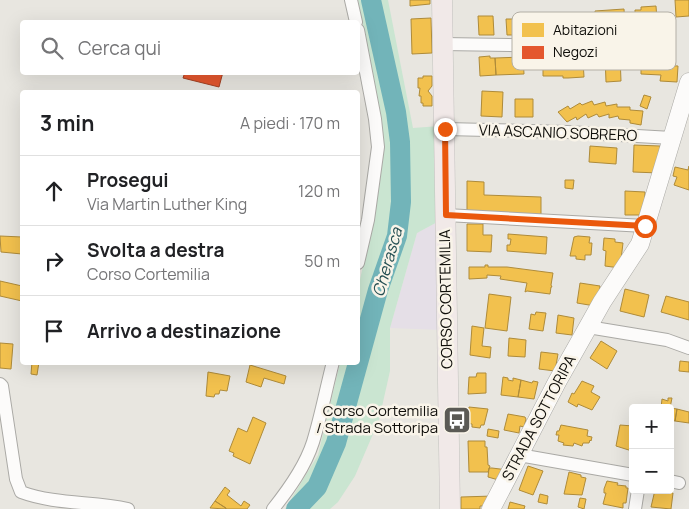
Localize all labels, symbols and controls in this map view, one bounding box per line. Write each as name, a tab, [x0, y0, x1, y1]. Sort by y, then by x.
legend	[512, 12, 676, 70]
search box	[20, 20, 360, 75]
text: Abitazioni	[553, 20, 617, 39]
icon: search	[38, 34, 66, 62]
text: Cerca qui	[78, 35, 161, 61]
text: Negozi	[553, 42, 598, 61]
text: 3 min	[40, 109, 94, 137]
text: A piedi · 170 m	[240, 112, 340, 134]
route end	[434, 118, 457, 141]
street label: VIA ASCANIO SOBRERO	[478, 119, 638, 146]
text: Prosegui	[87, 167, 169, 193]
icon: ahead	[40, 177, 68, 205]
text: 120 m	[298, 180, 340, 202]
text: Via Martin Luther King	[87, 193, 247, 215]
route start	[634, 215, 657, 238]
water label: Cherasca	[367, 224, 408, 299]
street label: CORSO CORTEMILIA	[434, 229, 457, 369]
text: Svolta a destra	[87, 237, 224, 263]
icon: right	[40, 247, 68, 275]
text: 50 m	[304, 250, 340, 272]
text: Corso Cortemilia	[87, 263, 210, 285]
icon: arrive	[40, 317, 68, 345]
text: Arrivo a destinazione	[87, 318, 281, 344]
street label: STRADA SOTTORIPA	[497, 351, 581, 484]
place label: Corso Cortemilia / Strada Sottoripa	[316, 400, 438, 438]
map controls	[629, 404, 674, 494]
button: +	[629, 404, 674, 449]
bus stop icon: Corso Cortemilia / Strada Sottoripa	[442, 405, 472, 435]
button: −	[629, 449, 674, 494]

